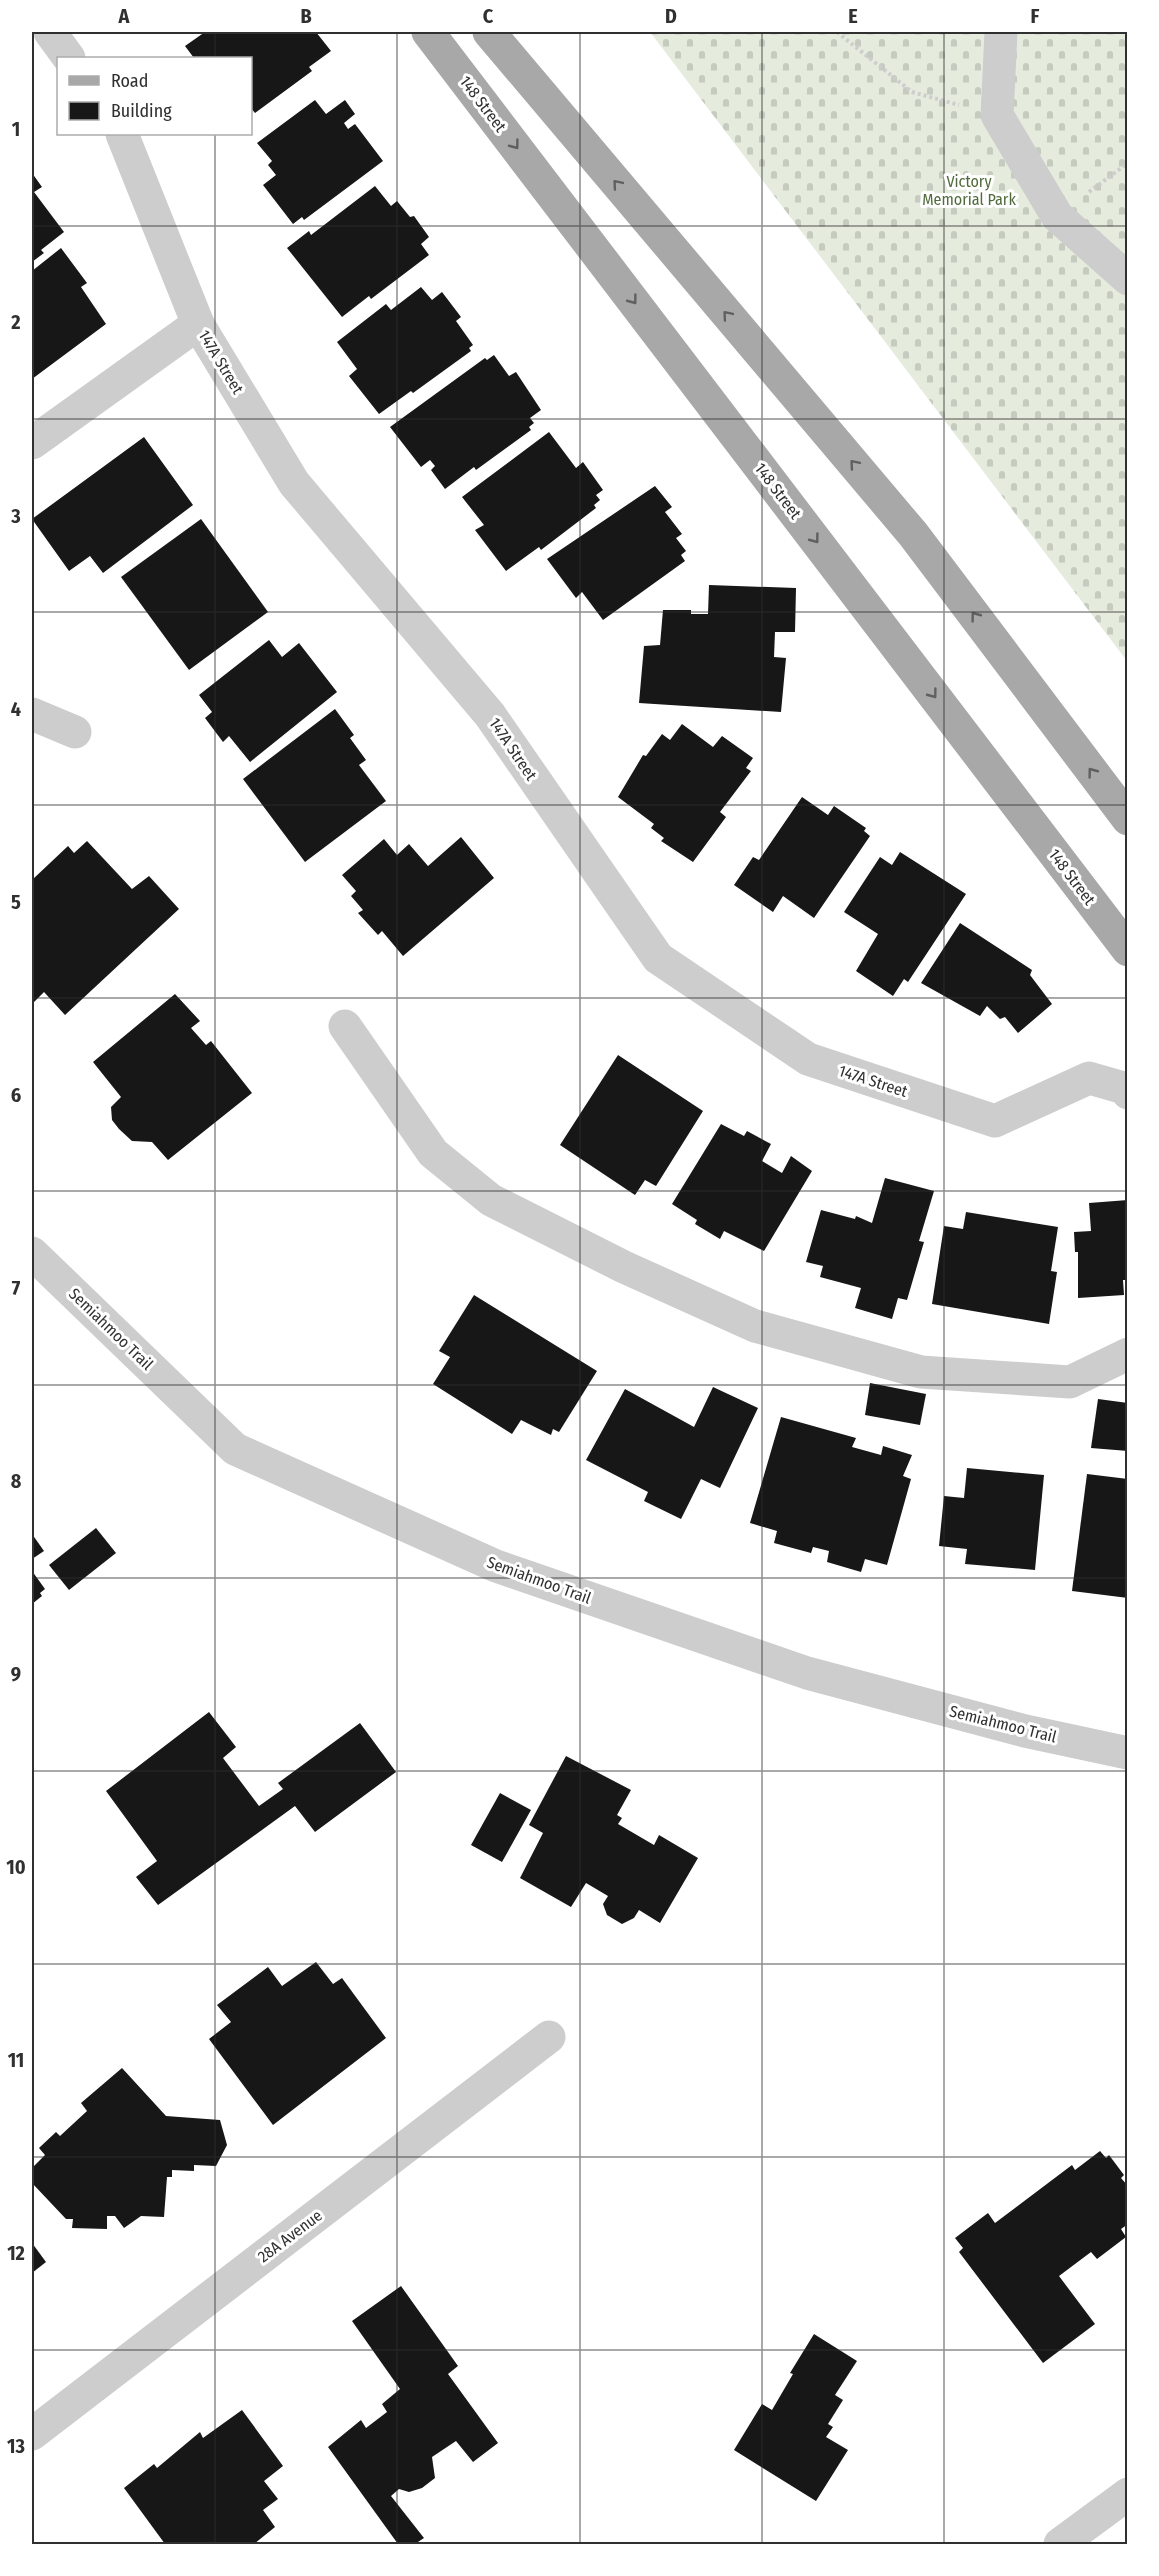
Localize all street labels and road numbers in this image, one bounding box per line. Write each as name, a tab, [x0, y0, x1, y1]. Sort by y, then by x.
street label: 148 Street	[456, 72, 511, 136]
street label: 147A Street	[195, 327, 248, 398]
street label: 148 Street	[751, 459, 806, 523]
street label: 147A Street	[485, 714, 541, 784]
street label: 148 Street	[1045, 845, 1100, 909]
street label: 147A Street	[836, 1061, 911, 1101]
street label: Semiahmoo Trail	[65, 1284, 157, 1374]
street label: Semiahmoo Trail	[484, 1552, 594, 1608]
street label: Semiahmoo Trail	[948, 1702, 1058, 1746]
street label: 28A Avenue	[254, 2206, 326, 2266]

